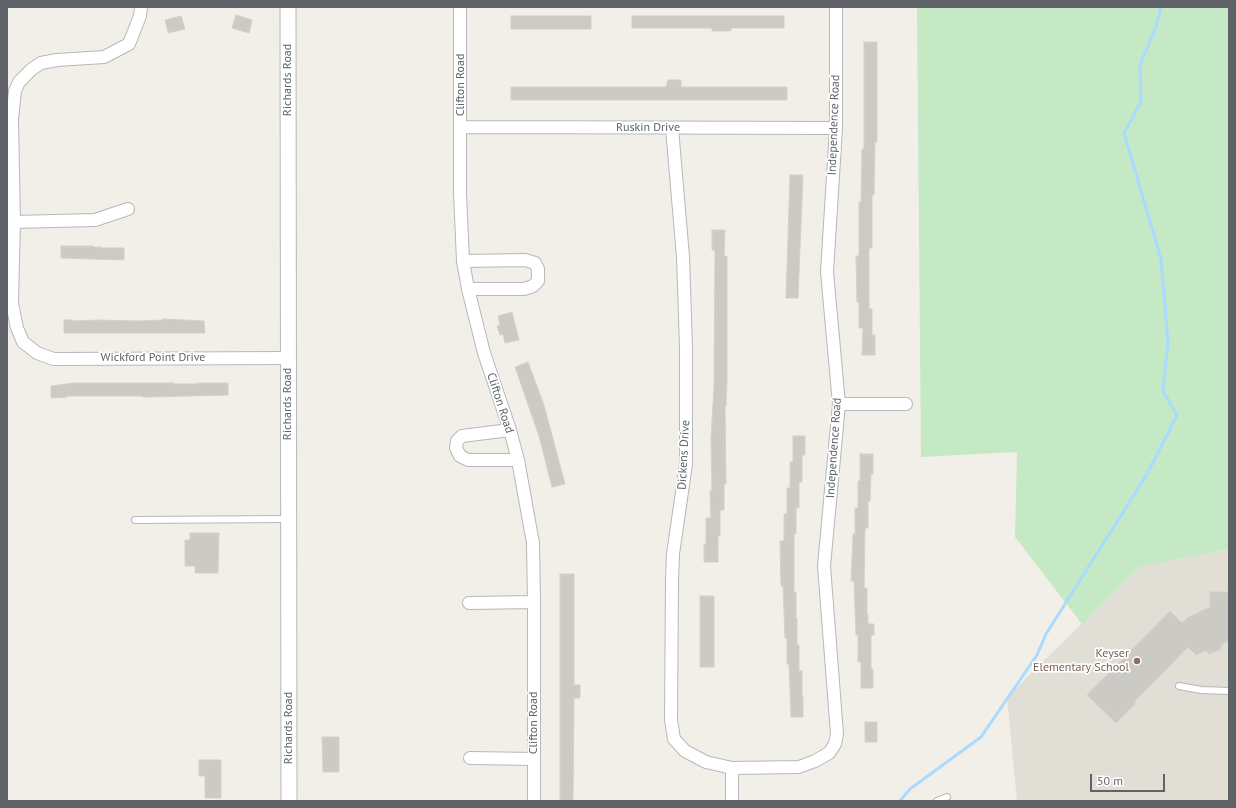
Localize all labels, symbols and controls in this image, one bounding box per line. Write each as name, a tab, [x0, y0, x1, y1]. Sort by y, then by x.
street label: Richards Road	[281, 44, 295, 116]
street label: Clifton Road	[454, 54, 468, 116]
street label: Independence Road	[825, 74, 843, 176]
street label: Ruskin Drive	[616, 121, 680, 135]
street label: Wickford Point Drive	[101, 351, 205, 365]
street label: Richards Road	[281, 368, 295, 440]
street label: Clifton Road	[483, 371, 517, 435]
street label: Independence Road	[823, 397, 845, 499]
street label: Dickens Drive	[675, 420, 693, 490]
place label: Keyser Elementary School	[1033, 647, 1129, 675]
marker: Keyser Elementary School	[1132, 656, 1142, 666]
street label: Richards Road	[282, 692, 296, 764]
street label: Clifton Road	[527, 692, 541, 754]
scale bar	[1092, 766, 1167, 792]
text: 50 m	[1097, 773, 1123, 788]

